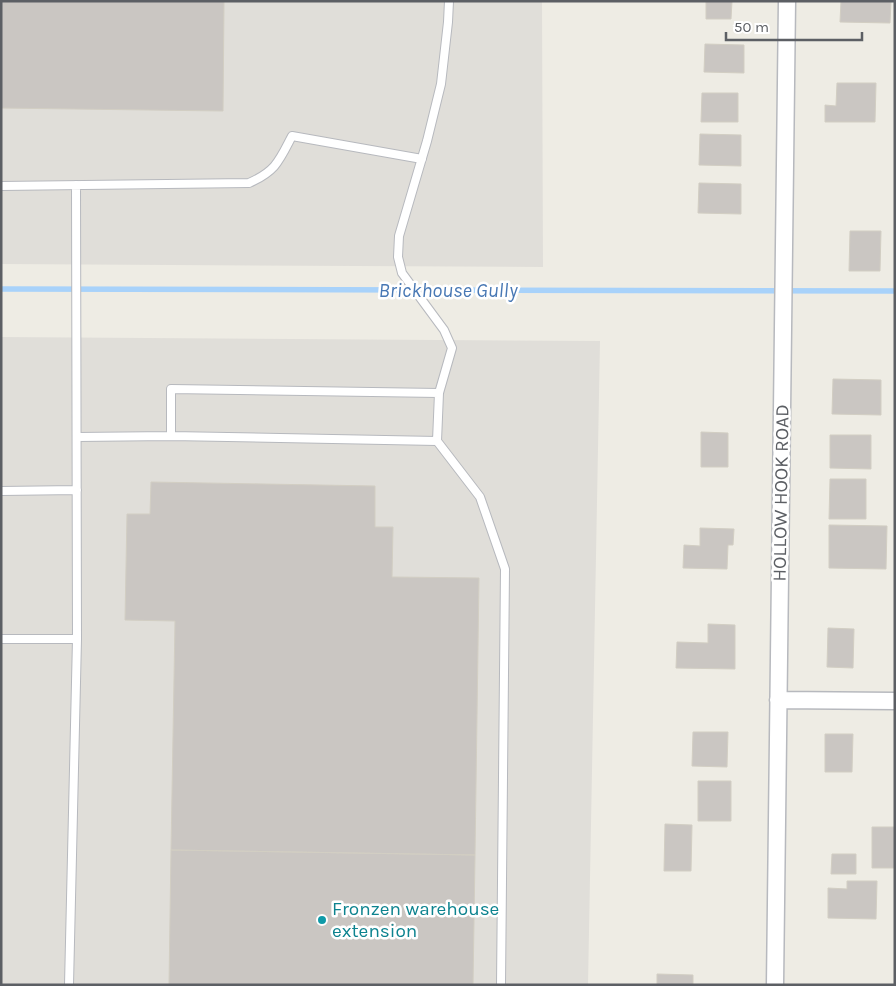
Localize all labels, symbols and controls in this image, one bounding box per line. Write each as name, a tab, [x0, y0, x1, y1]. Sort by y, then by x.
scale bar	[726, 10, 862, 42]
text: 50 m	[734, 18, 769, 36]
water label: Brickhouse Gully	[379, 279, 519, 302]
street label: HOLLOW HOOK ROAD	[768, 404, 794, 582]
place label: Fronzen warehouse extension	[332, 898, 499, 942]
marker: Fronzen warehouse extension	[316, 914, 328, 926]

